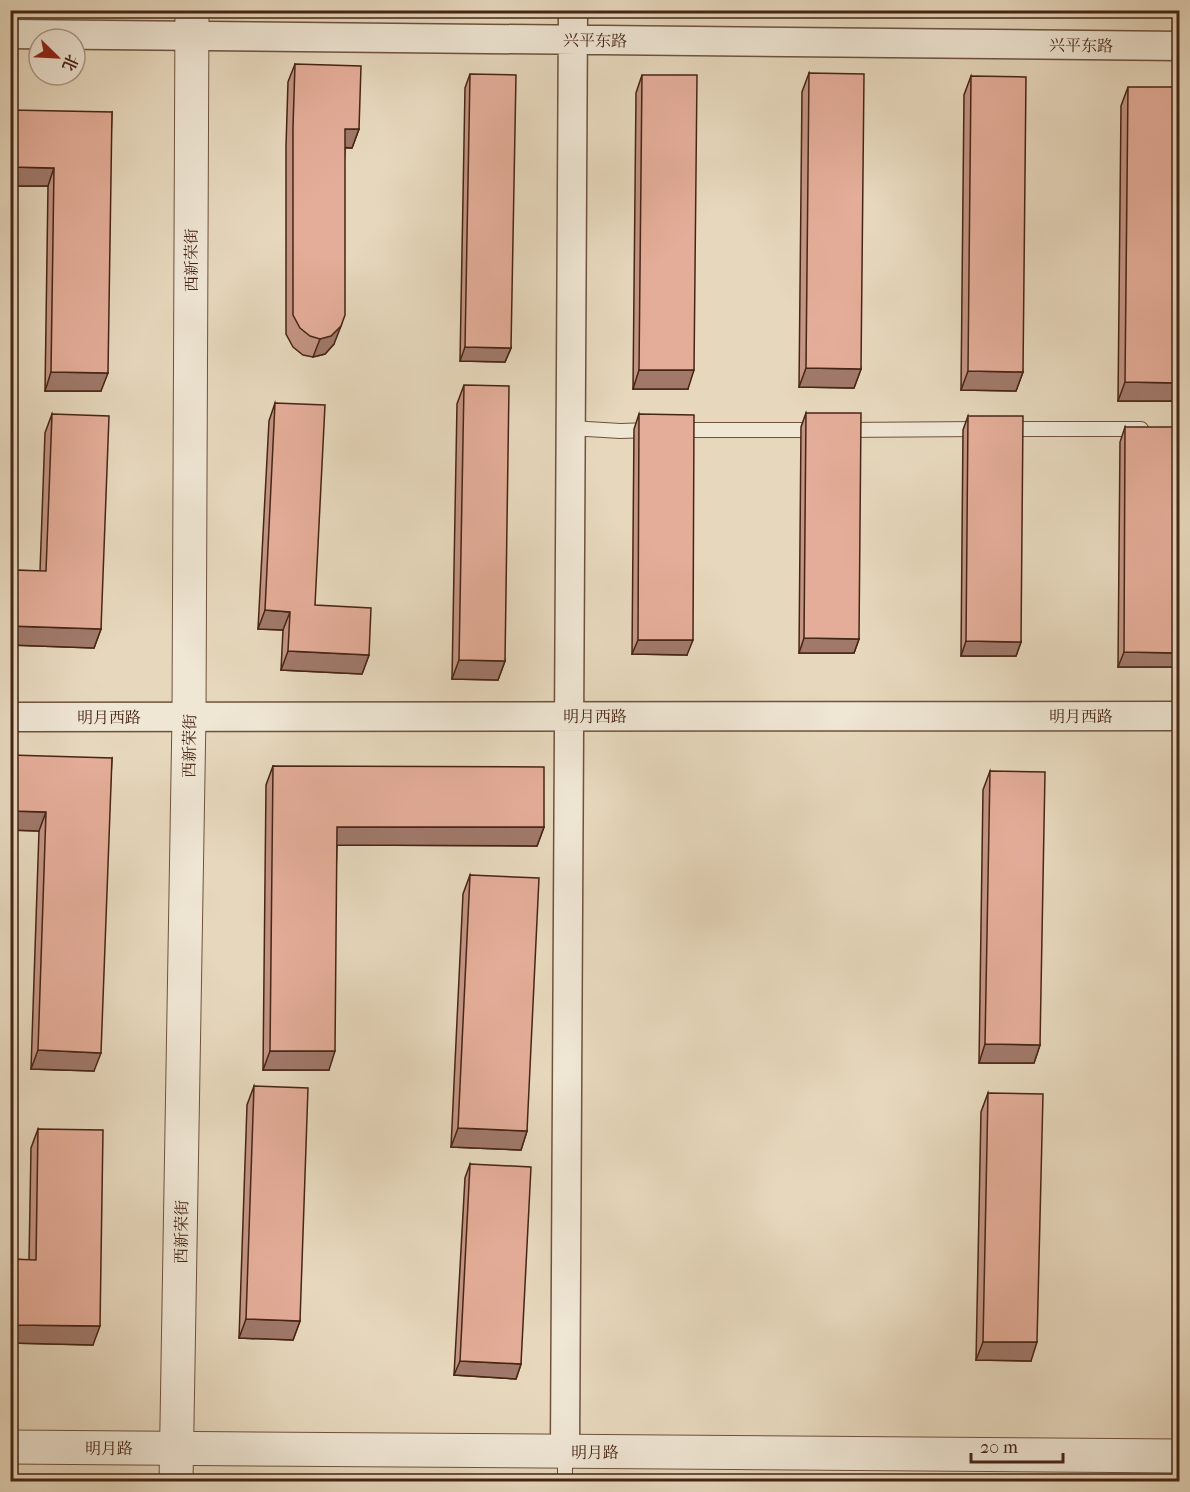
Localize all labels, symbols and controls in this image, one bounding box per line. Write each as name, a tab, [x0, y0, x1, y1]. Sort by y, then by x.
north arrow	[27, 27, 87, 87]
street label: 兴平东路	[563, 30, 627, 51]
street label: 兴平东路	[1049, 35, 1113, 56]
text: 北	[58, 52, 82, 74]
street label: 西新荣街	[182, 228, 201, 292]
street label: 明月西路	[563, 707, 627, 726]
street label: 明月西路	[1049, 707, 1113, 726]
street label: 明月西路	[77, 708, 141, 727]
street label: 西新荣街	[179, 714, 200, 778]
street label: 西新荣街	[171, 1200, 192, 1264]
scale bar	[971, 1426, 1062, 1464]
text: 20 m	[980, 1437, 1018, 1458]
street label: 明月路	[85, 1439, 133, 1458]
street label: 明月路	[571, 1443, 619, 1462]

